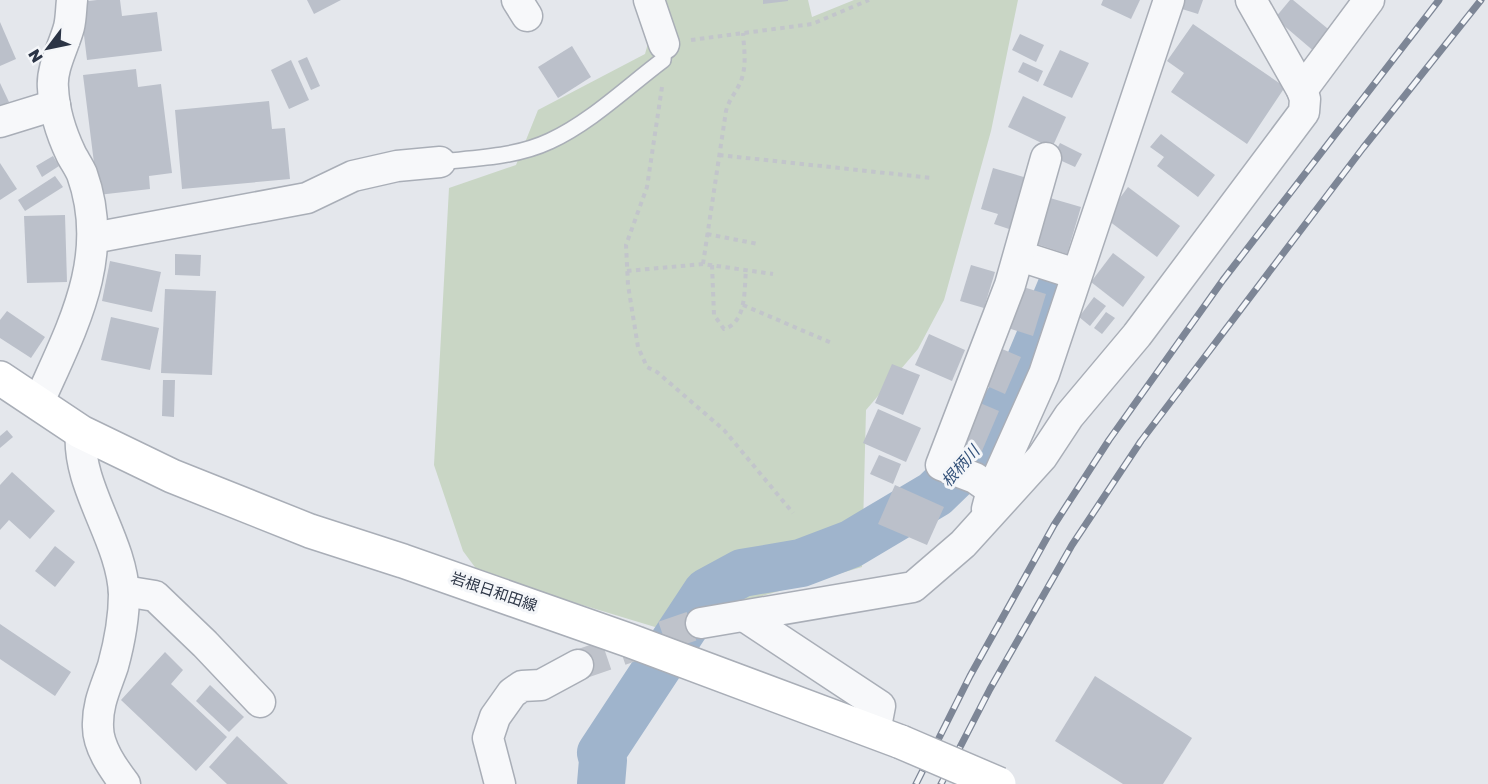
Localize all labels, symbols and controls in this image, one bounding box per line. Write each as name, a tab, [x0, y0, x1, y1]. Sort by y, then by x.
north arrow	[18, 18, 78, 78]
text: N	[24, 45, 47, 66]
water label: 根柄川	[937, 440, 985, 491]
street label: 岩根日和田線	[449, 568, 540, 614]

